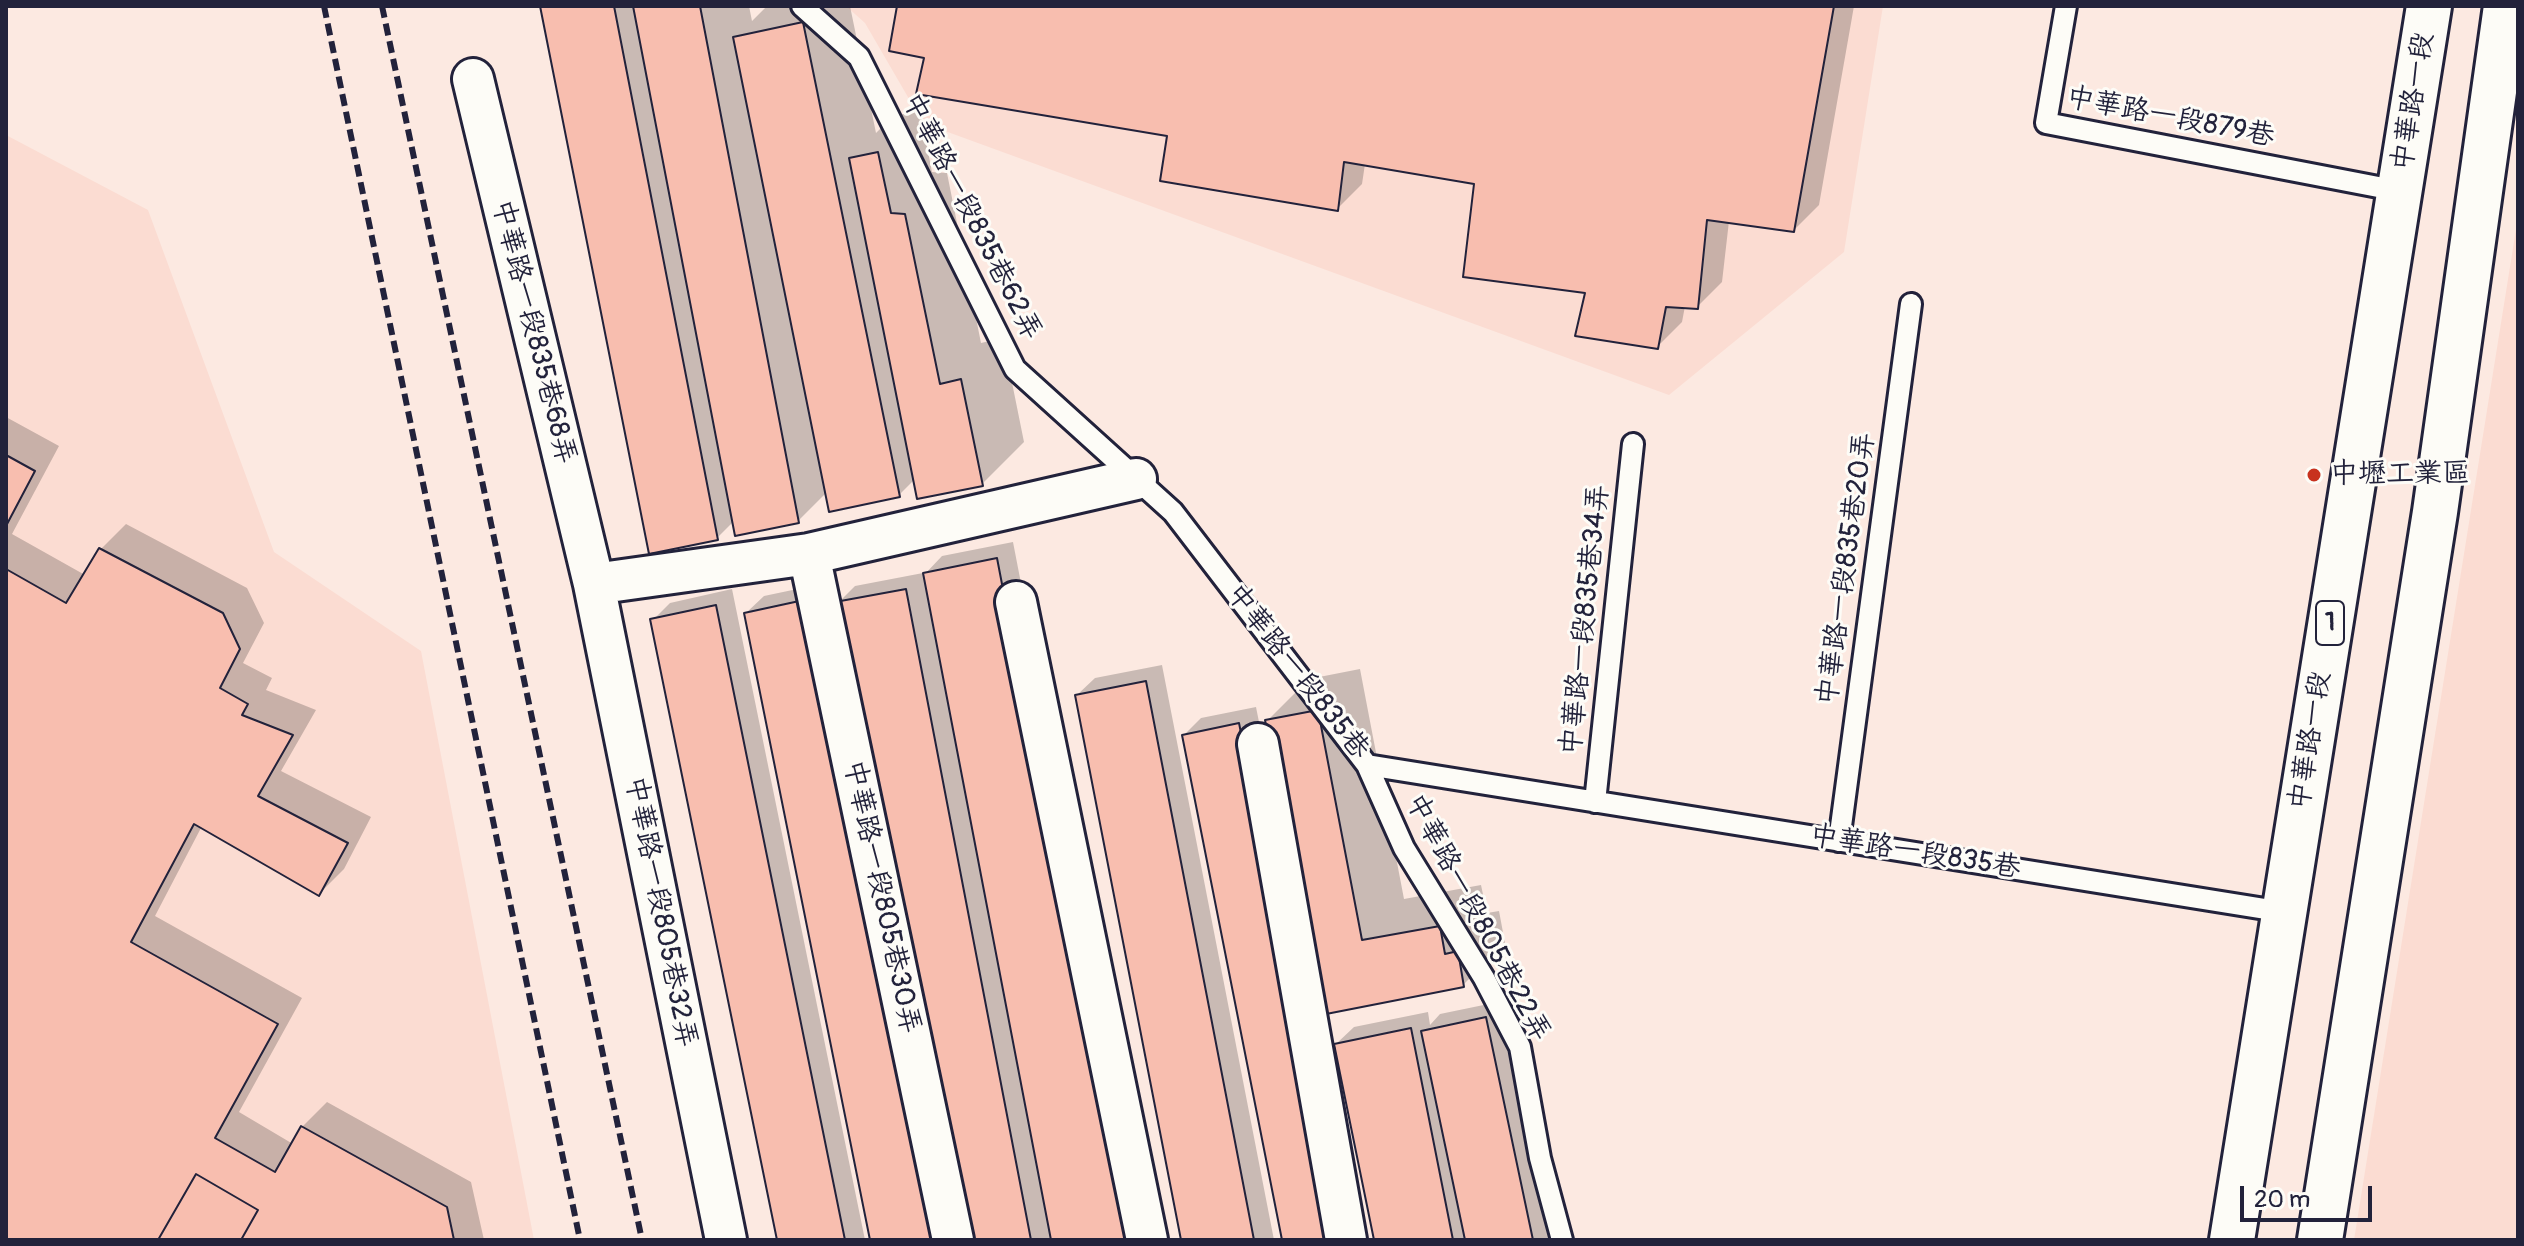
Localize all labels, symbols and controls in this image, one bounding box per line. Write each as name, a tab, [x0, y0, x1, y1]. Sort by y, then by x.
street label: 中華路一段	[2386, 30, 2442, 174]
street label: 中華路一段879巷	[2063, 81, 2277, 155]
street label: 中華路一段835巷62弄	[894, 88, 1048, 346]
street label: 中華路一段835巷68弄	[484, 196, 582, 468]
street label: 中華路一段835巷20弄	[1811, 430, 1883, 708]
place label: 中壢工業區	[2330, 458, 2470, 492]
marker: 中壢工業區	[2305, 466, 2323, 484]
street label: 中華路一段835巷34弄	[1555, 483, 1617, 757]
street label: 中華路一段835巷	[1218, 578, 1376, 766]
road number: 1	[2316, 601, 2344, 645]
street label: 中華路一段	[2283, 669, 2339, 813]
street label: 中華路一段805巷30弄	[836, 757, 926, 1037]
street label: 中華路一段805巷32弄	[617, 773, 703, 1051]
street label: 中華路一段805巷22弄	[1397, 788, 1557, 1048]
street label: 中華路一段835巷	[1807, 820, 2023, 886]
scale bar	[2244, 1170, 2376, 1220]
text: 20 m	[2254, 1185, 2310, 1214]

